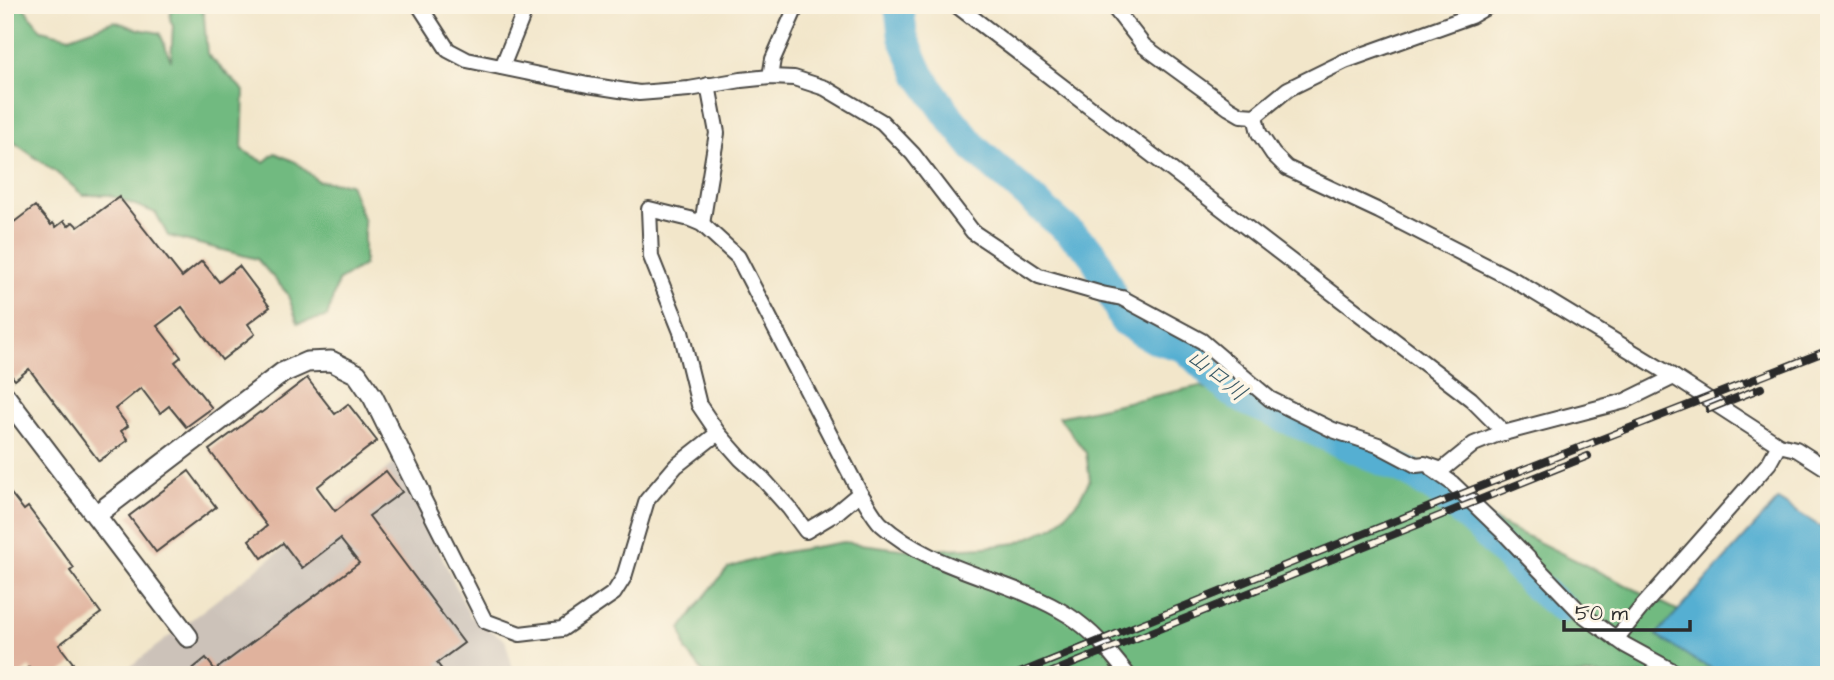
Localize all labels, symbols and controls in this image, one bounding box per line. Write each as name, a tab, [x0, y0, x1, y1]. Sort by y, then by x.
water label: 山口川	[1180, 341, 1254, 409]
scale bar	[1564, 589, 1690, 633]
text: 50 m	[1575, 599, 1629, 628]

